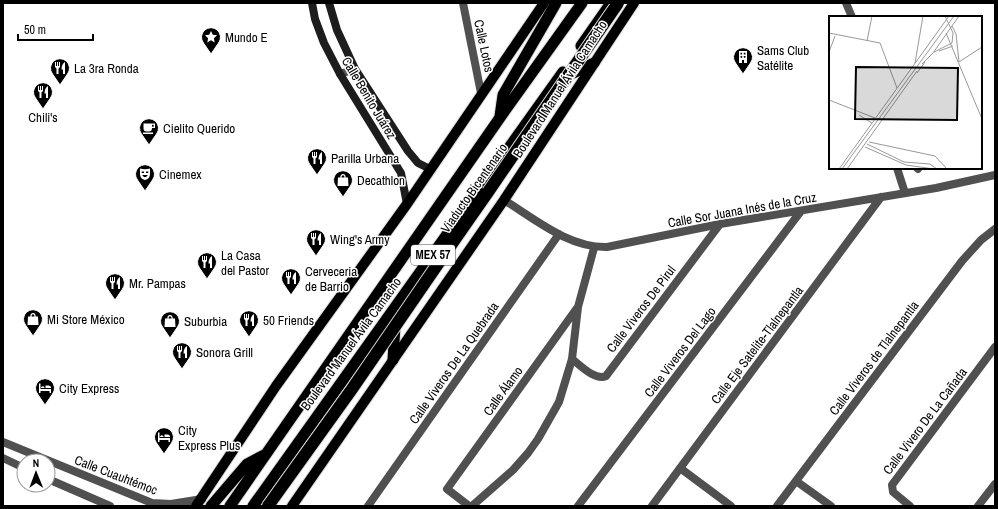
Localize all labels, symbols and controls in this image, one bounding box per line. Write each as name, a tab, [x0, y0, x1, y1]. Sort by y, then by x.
scale bar	[18, 16, 93, 42]
inset map	[829, 16, 982, 169]
street label: Boulevard Manuel Ávila Camacho	[509, 17, 611, 161]
street label: Calle Lotos	[470, 18, 498, 74]
text: 50 m	[24, 22, 46, 38]
place icon: Mundo E	[200, 26, 222, 54]
place label: Mundo E	[225, 29, 268, 46]
place label: Sams Club Satélite	[757, 42, 809, 74]
building icon: Sams Club Satélite	[732, 46, 754, 74]
street label: Calle Benito Juárez	[338, 54, 400, 142]
restaurant icon: La 3ra Ronda	[49, 57, 71, 85]
place label: La 3ra Ronda	[74, 60, 139, 77]
restaurant icon: Chili's	[32, 81, 54, 109]
place label: Chili's	[28, 109, 58, 126]
cafe icon: Cielito Querido	[138, 117, 160, 145]
place label: Cielito Querido	[163, 120, 235, 137]
street label: Viaducto Bicentenario	[437, 140, 511, 236]
restaurant icon: Parilla Urbana	[306, 147, 328, 175]
place label: Parilla Urbana	[331, 150, 399, 167]
theatre icon: Cinemex	[134, 163, 156, 191]
place label: Cinemex	[159, 166, 202, 183]
shop icon: Decathlon	[332, 169, 354, 197]
place label: Decathlon	[357, 172, 405, 189]
street label: Calle Sor Juana Inés de la Cruz	[666, 189, 818, 231]
restaurant icon: Wing's Army	[305, 228, 327, 256]
place label: Wing's Army	[330, 231, 390, 248]
road number: MEX 57	[411, 245, 455, 265]
place label: La Casa del Pastor	[221, 247, 269, 279]
restaurant icon: La Casa del Pastor	[196, 251, 218, 279]
street label: Calle Viveros De Pirul	[603, 262, 679, 356]
place label: Cerveceria de Barrio	[305, 263, 357, 295]
restaurant icon: Cerveceria de Barrio	[280, 267, 302, 295]
restaurant icon: Mr. Pampas	[104, 272, 126, 300]
street label: Boulevard Manuel Ávila Camacho	[297, 274, 405, 414]
place label: Mr. Pampas	[129, 275, 186, 292]
street label: Calle Eje Satelite-Tlalnepantla	[707, 283, 807, 407]
street label: Calle Viveros de Tlalnepantla	[825, 297, 923, 419]
street label: Calle Viveros De La Quebrada	[405, 299, 503, 427]
street label: Calle Viveros Del Lago	[640, 303, 720, 401]
shop icon: Mi Store México	[22, 308, 44, 336]
restaurant icon: 50 Friends	[238, 309, 260, 337]
shop icon: Suburbia	[159, 310, 181, 338]
place label: Mi Store México	[47, 311, 125, 328]
place label: 50 Friends	[263, 312, 314, 329]
place label: Suburbia	[184, 313, 227, 330]
restaurant icon: Sonora Grill	[171, 341, 193, 369]
place label: Sonora Grill	[196, 344, 253, 361]
street label: Calle Álamo	[479, 363, 527, 419]
street label: Calle Vivero De La Cañada	[879, 364, 971, 478]
hotel icon: City Express	[34, 377, 56, 405]
place label: City Express	[59, 380, 119, 397]
place label: City Express Plus	[178, 422, 240, 454]
hotel icon: City Express Plus	[153, 426, 175, 454]
street label: Calle Cuauhtémoc	[72, 451, 160, 499]
north arrow	[16, 453, 56, 493]
text: N	[32, 456, 39, 470]

